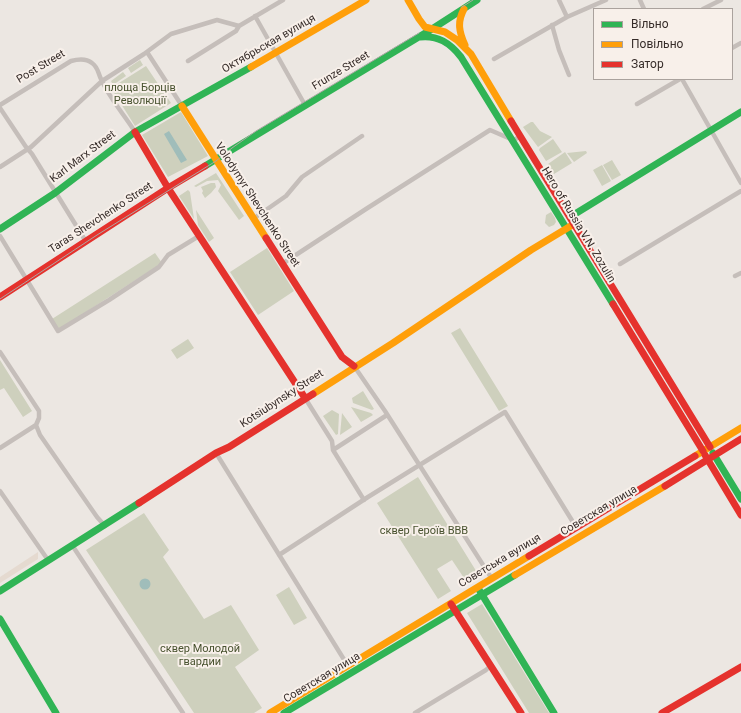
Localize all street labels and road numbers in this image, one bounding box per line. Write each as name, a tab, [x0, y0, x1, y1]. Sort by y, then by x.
street label: Октябрьская вулиця	[220, 12, 318, 76]
street label: Post Street	[14, 47, 68, 87]
street label: Frunze Street	[310, 49, 372, 93]
street label: Karl Marx Street	[48, 128, 118, 186]
street label: Volodymyr Shevchenko Street	[212, 140, 302, 270]
street label: Hero of Russia V.N. Zozulin	[538, 165, 618, 285]
street label: Taras Shevchenko Street	[47, 180, 155, 256]
street label: Kotsiubynsky Street	[238, 367, 326, 431]
street label: Советская улица	[558, 483, 640, 539]
street label: Совєтська вулиця	[457, 531, 543, 591]
street label: Советская улица	[281, 650, 363, 706]

